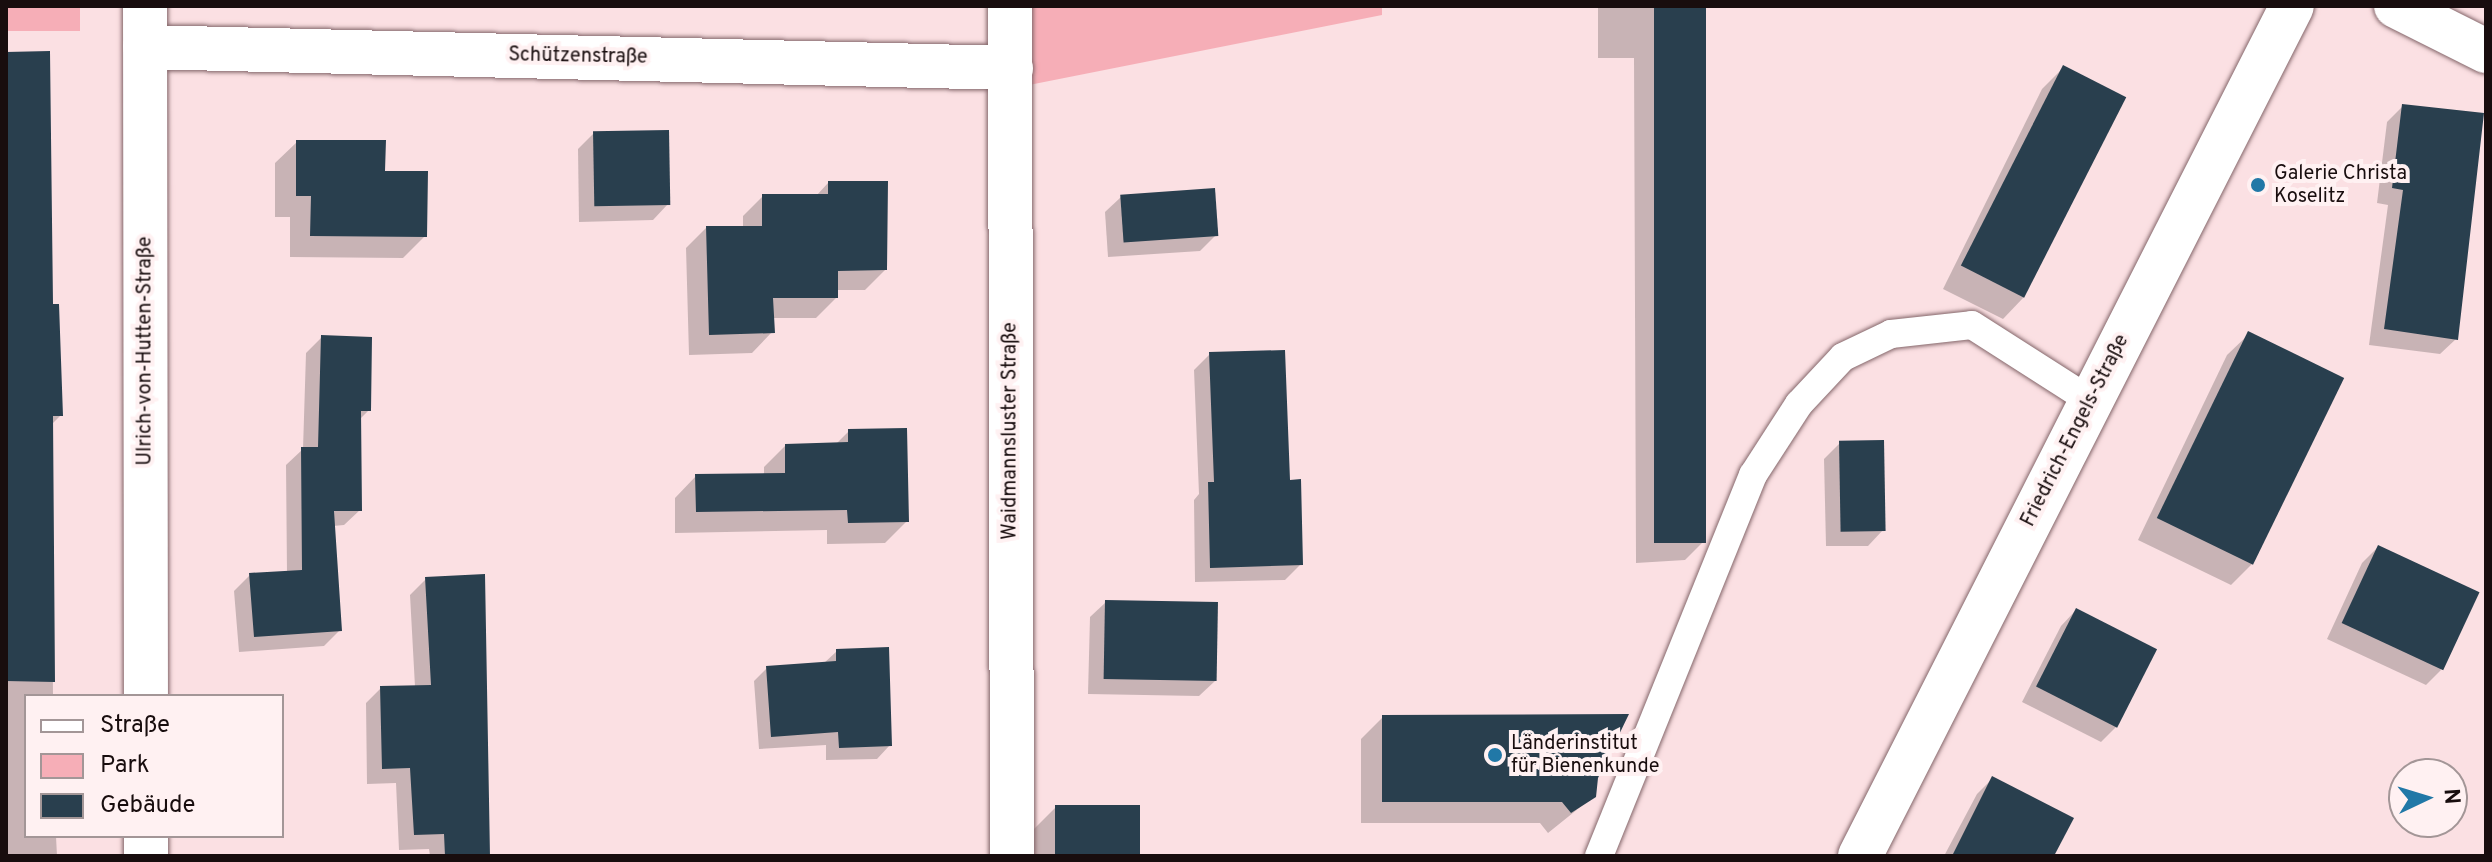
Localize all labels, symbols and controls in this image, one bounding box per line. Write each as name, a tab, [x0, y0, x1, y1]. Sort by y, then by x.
street label: Schützenstraße	[508, 44, 648, 70]
place label: Galerie Christa Koselitz	[2274, 162, 2407, 209]
marker: Galerie Christa Koselitz	[2249, 176, 2267, 194]
street label: Ulrich-von-Hutten-Straße	[134, 236, 158, 466]
street label: Waidmannsluster Straße	[999, 322, 1023, 540]
street label: Friedrich-Engels-Straße	[2017, 331, 2135, 531]
legend	[24, 694, 284, 838]
text: Straße	[100, 711, 170, 741]
place label: Länderinstitut für Bienenkunde	[1511, 732, 1660, 779]
marker: Länderinstitut für Bienenkunde	[1486, 746, 1504, 764]
text: Park	[100, 751, 150, 781]
north arrow	[2388, 758, 2468, 838]
text: N	[2436, 788, 2464, 805]
text: Gebäude	[100, 791, 195, 821]

